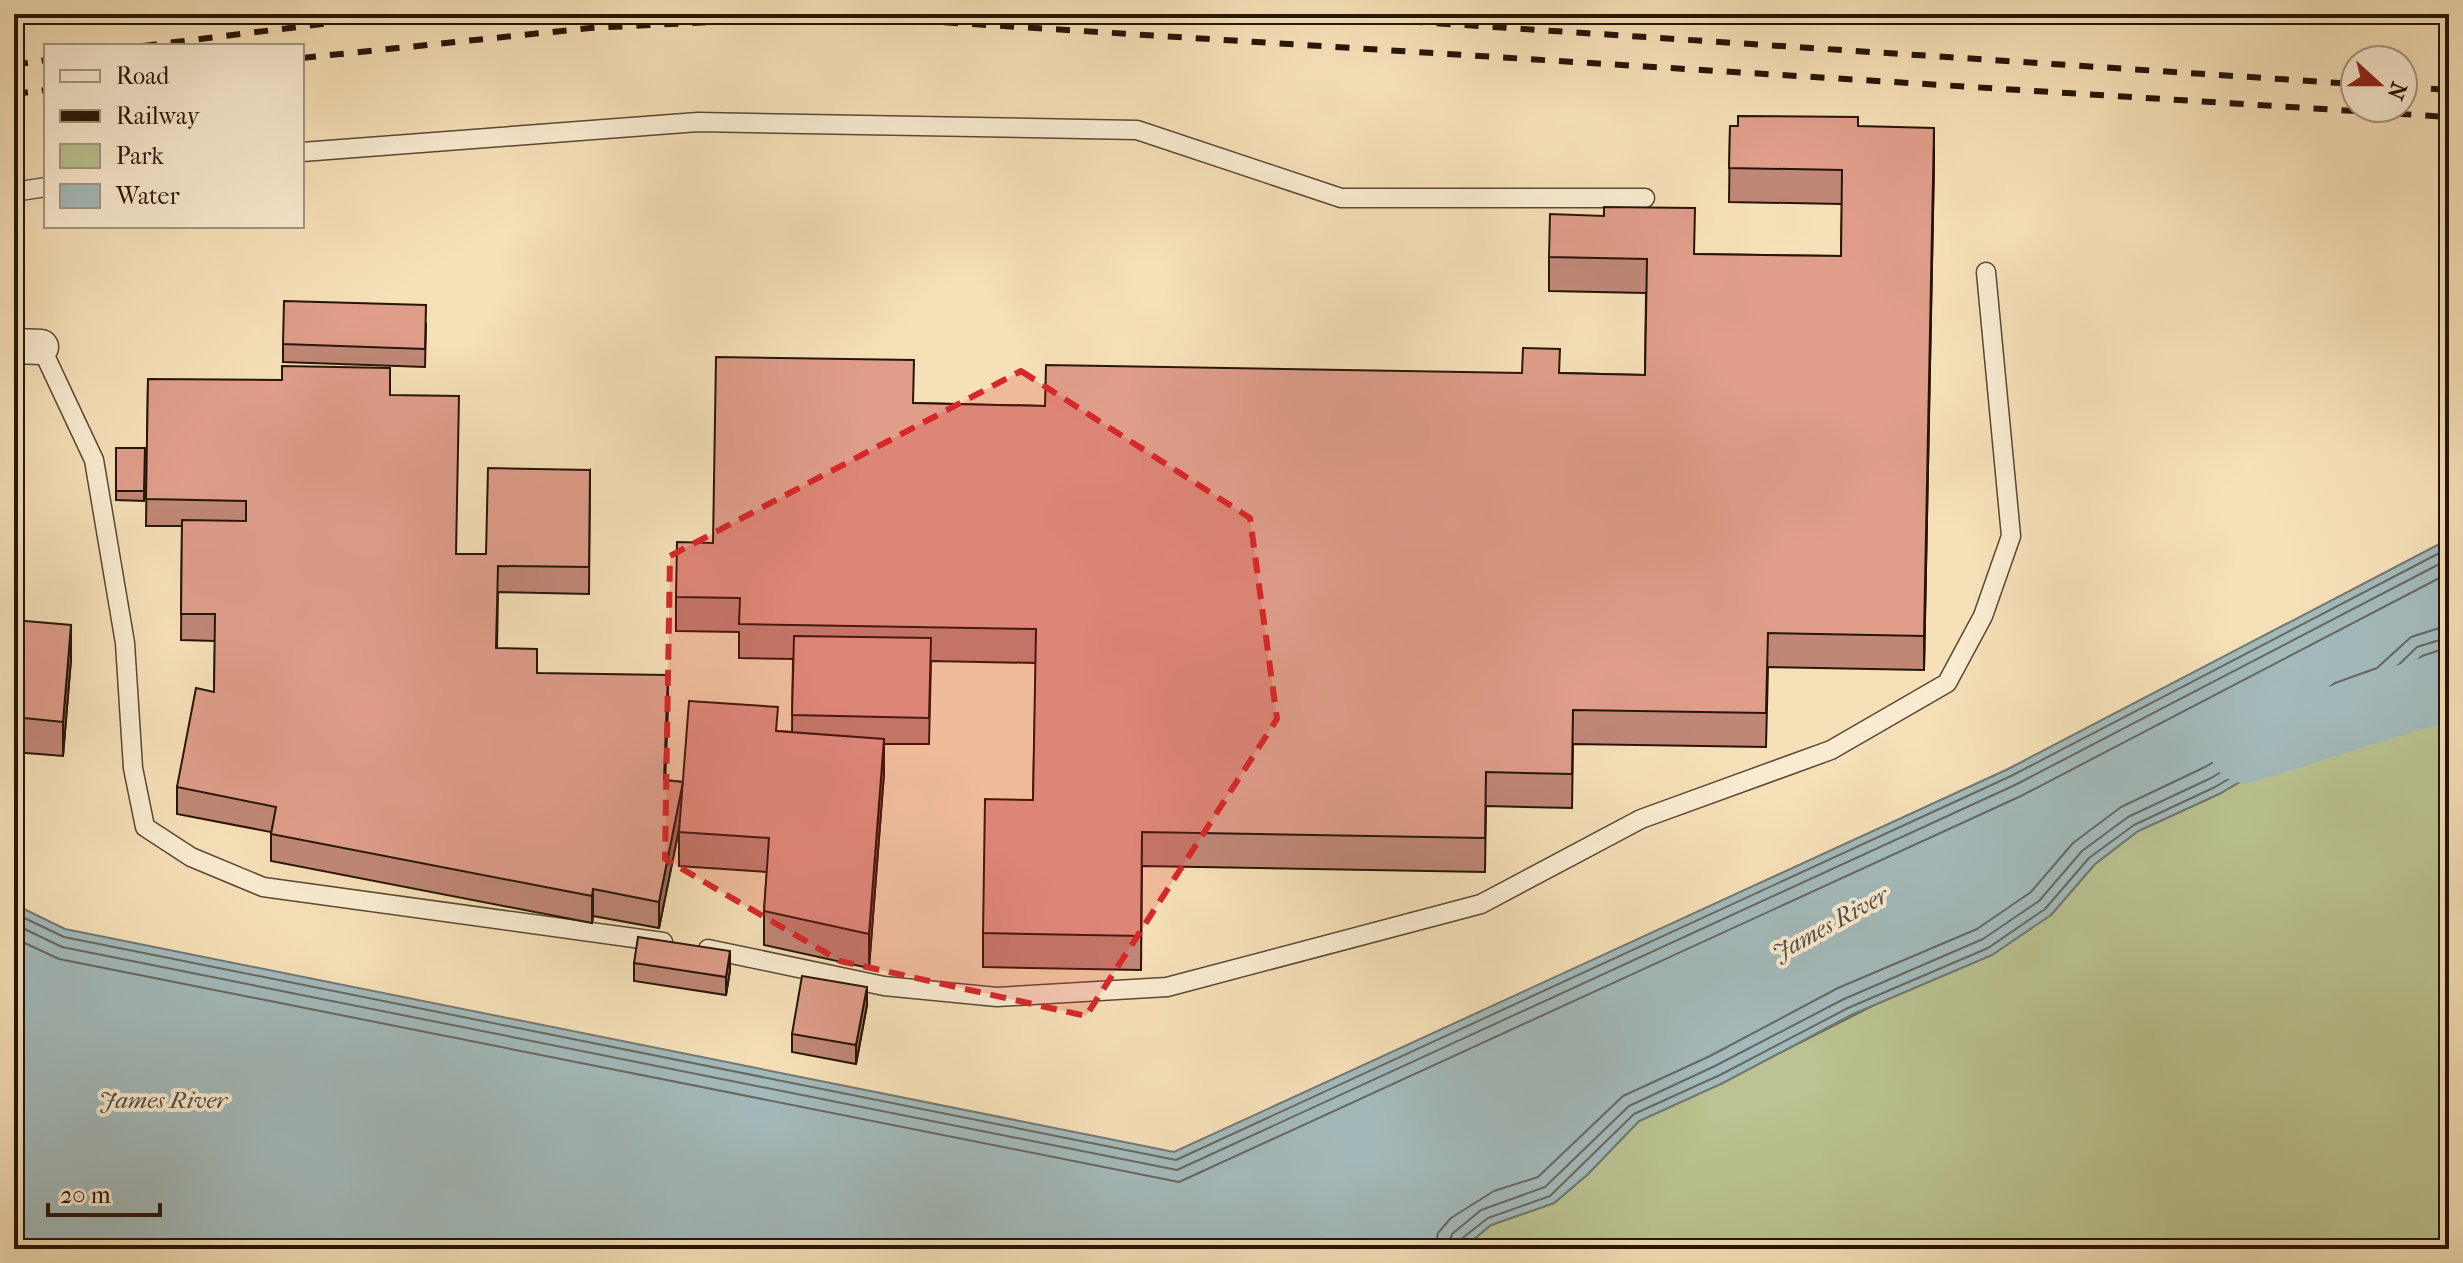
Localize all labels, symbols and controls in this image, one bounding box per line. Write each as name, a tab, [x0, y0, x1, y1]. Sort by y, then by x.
legend	[44, 44, 304, 228]
north arrow	[2339, 44, 2419, 124]
text: Road	[116, 62, 170, 90]
text: N	[2382, 78, 2412, 104]
text: Railway	[116, 102, 201, 130]
text: Park	[116, 142, 164, 170]
text: Water	[115, 182, 180, 210]
water label: James River	[1767, 880, 1895, 967]
water label: James River	[99, 1086, 229, 1114]
scale bar	[48, 1167, 160, 1217]
text: 20 m	[60, 1181, 111, 1209]

